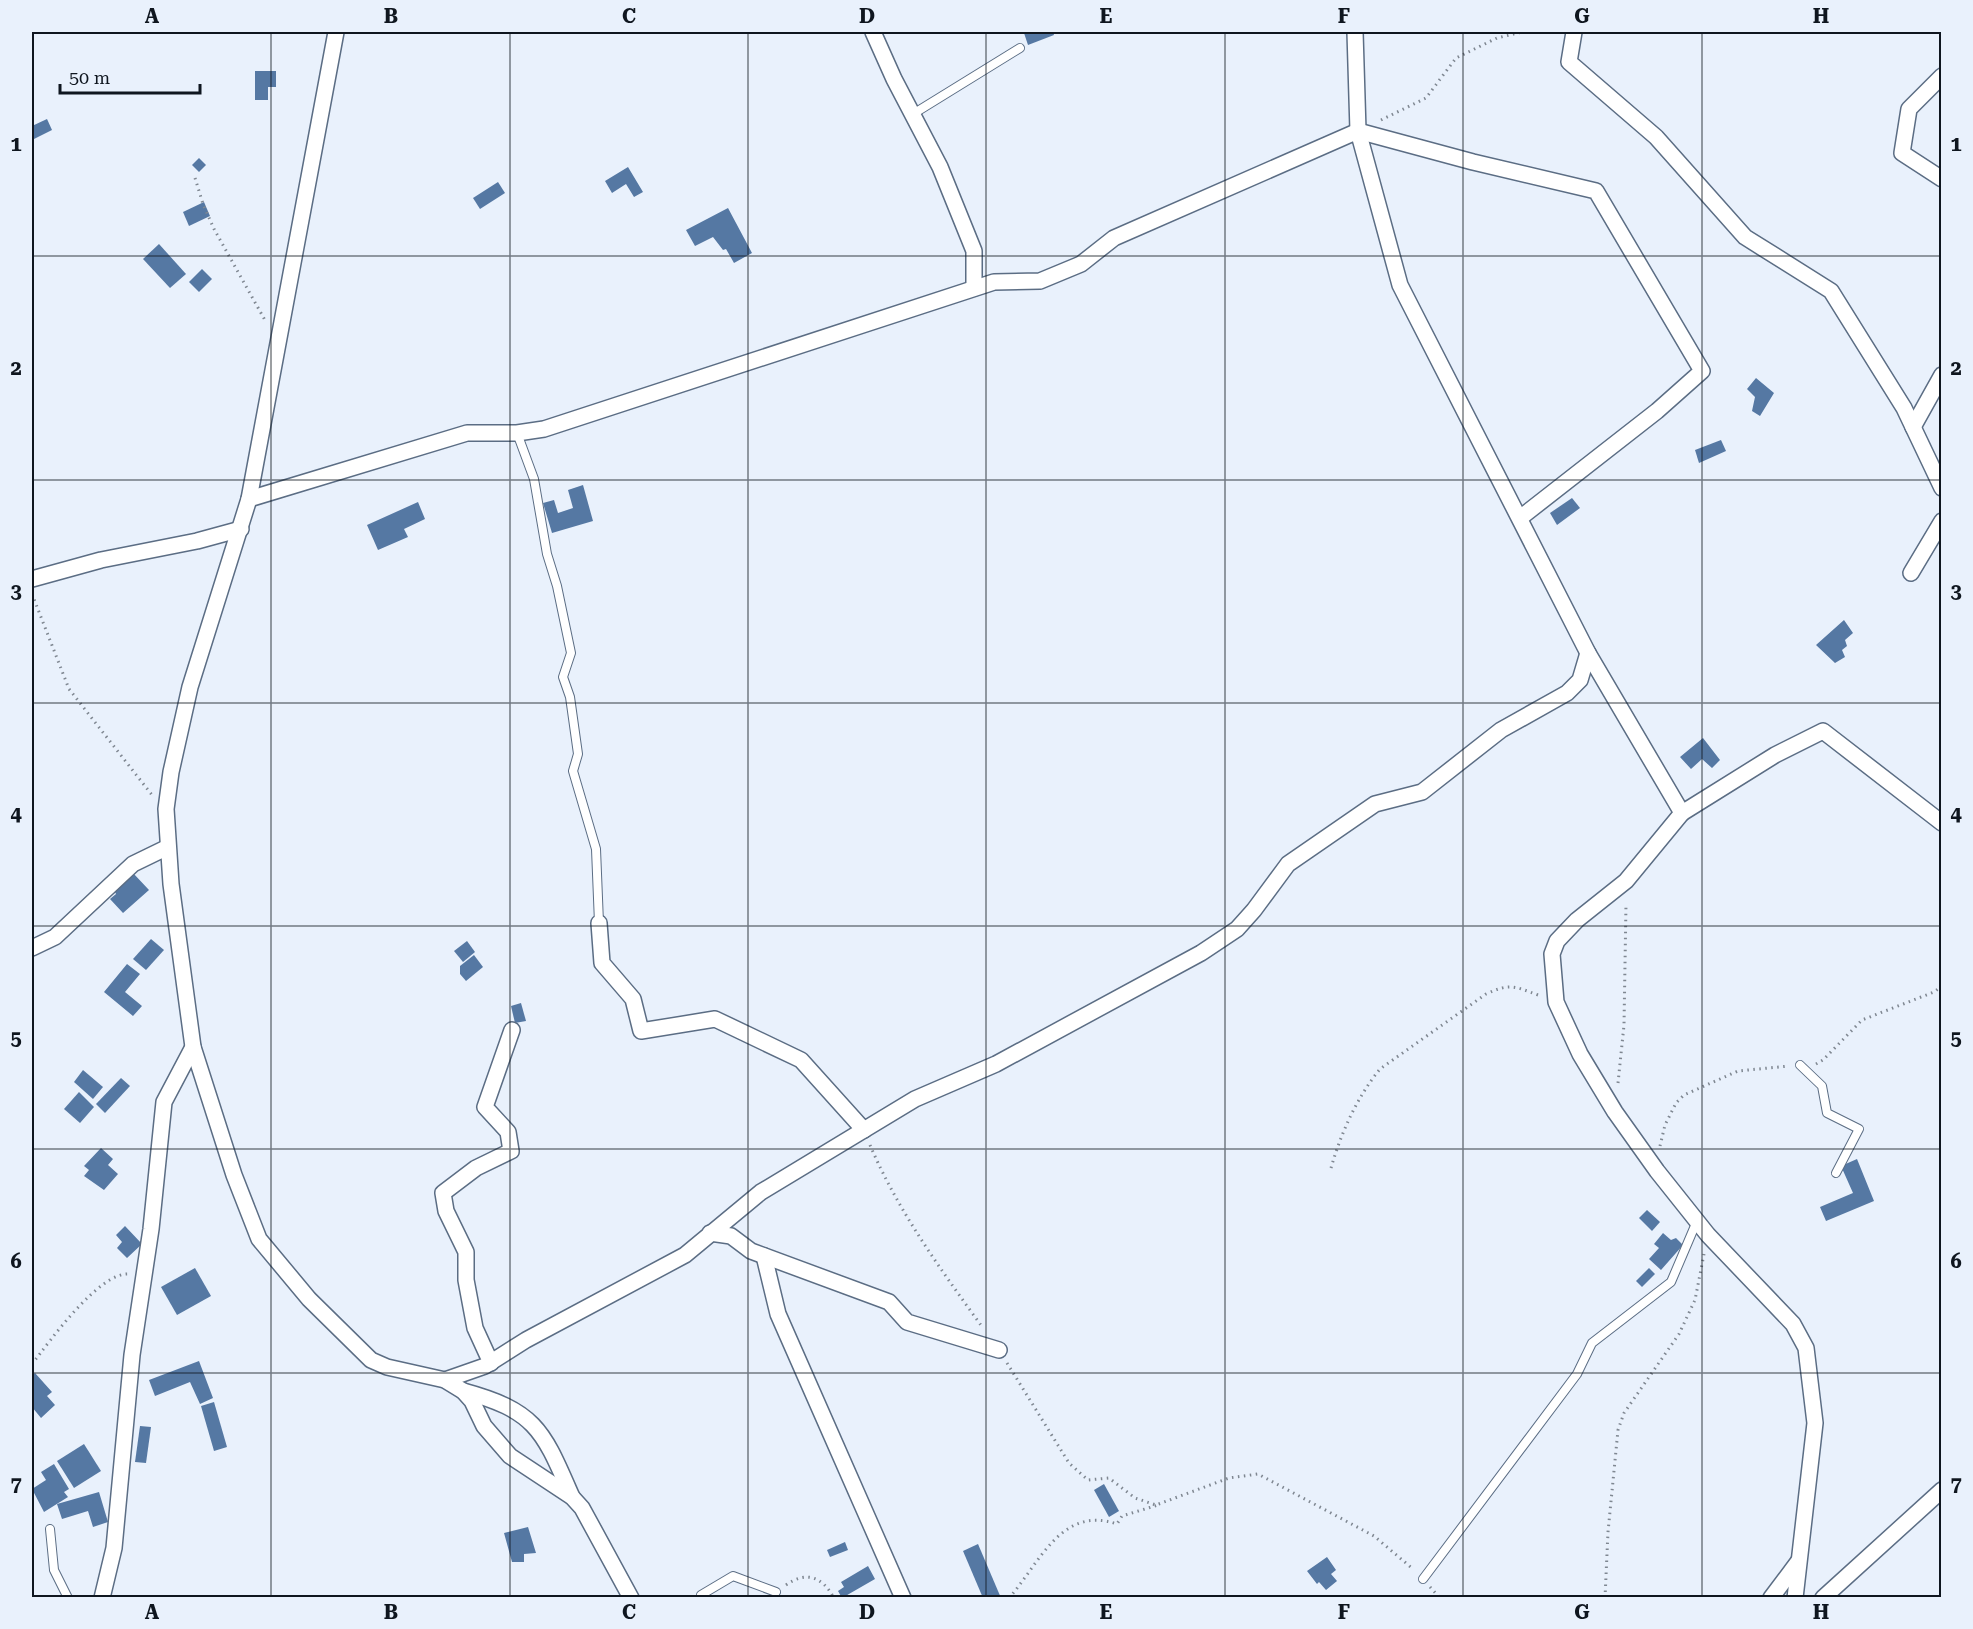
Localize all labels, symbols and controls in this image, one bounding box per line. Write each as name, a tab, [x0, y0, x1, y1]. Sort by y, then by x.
text: A	[145, 4, 160, 28]
text: B	[384, 4, 398, 28]
text: C	[622, 4, 636, 28]
text: D	[859, 4, 875, 28]
text: E	[1100, 4, 1113, 28]
text: F	[1338, 4, 1350, 28]
text: G	[1574, 4, 1590, 28]
text: H	[1813, 4, 1829, 28]
scale bar	[60, 57, 200, 95]
text: 50 m	[69, 67, 110, 88]
text: 1	[10, 132, 22, 156]
text: 1	[1950, 132, 1962, 156]
text: 2	[10, 356, 22, 380]
text: 2	[1950, 356, 1962, 380]
text: 3	[10, 579, 22, 603]
text: 3	[1950, 579, 1962, 603]
text: 4	[10, 802, 22, 826]
text: 4	[1950, 802, 1962, 826]
text: 5	[10, 1026, 22, 1050]
text: 5	[1950, 1026, 1962, 1050]
text: 6	[10, 1249, 22, 1273]
text: 6	[1950, 1249, 1962, 1273]
text: 7	[10, 1472, 22, 1496]
text: 7	[1950, 1472, 1962, 1496]
text: A	[145, 1600, 160, 1624]
text: B	[384, 1600, 398, 1624]
text: C	[622, 1600, 636, 1624]
text: D	[859, 1600, 875, 1624]
text: E	[1100, 1600, 1113, 1624]
text: F	[1338, 1600, 1350, 1624]
text: G	[1574, 1600, 1590, 1624]
text: H	[1813, 1600, 1829, 1624]

